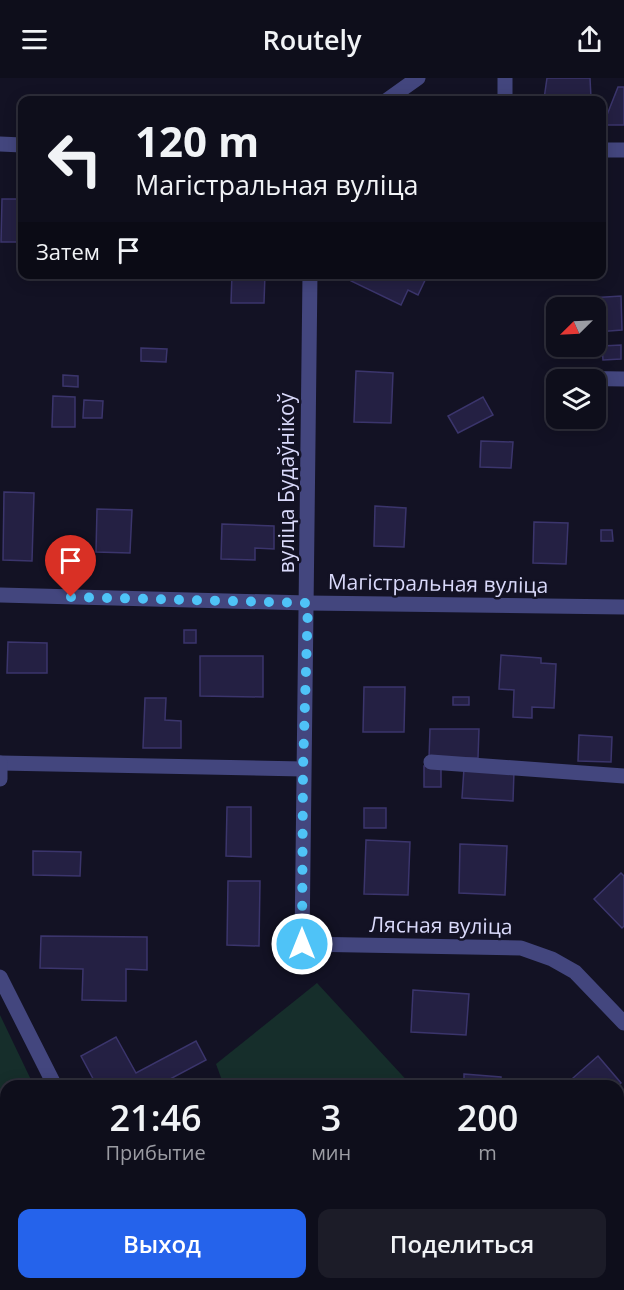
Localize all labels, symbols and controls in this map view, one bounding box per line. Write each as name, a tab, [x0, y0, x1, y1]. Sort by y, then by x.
text: Routely	[262, 21, 362, 58]
icon: menu	[18, 23, 51, 56]
icon: share	[573, 23, 606, 56]
text: 120 m	[135, 112, 259, 169]
icon: left	[36, 120, 114, 198]
text: Магістральная вуліца	[135, 166, 419, 203]
icon: arrive	[112, 234, 145, 267]
text: Затем	[36, 236, 100, 266]
north arrow	[546, 297, 606, 357]
map controls	[546, 297, 606, 429]
button: layers	[546, 369, 606, 429]
street label: вуліца Будаўнікоў	[272, 392, 300, 573]
pin	[45, 535, 96, 597]
icon: arrive	[54, 544, 87, 577]
street label: Магістральная вуліца	[328, 567, 549, 599]
street label: Лясная вуліца	[369, 910, 513, 940]
position arrow	[270, 912, 334, 976]
text: 21:46	[109, 1093, 202, 1142]
text: 3	[321, 1093, 341, 1142]
text: 200	[457, 1093, 518, 1142]
text: Прибытие	[106, 1139, 206, 1166]
text: мин	[311, 1139, 351, 1166]
text: m	[478, 1139, 497, 1166]
button: Выход	[18, 1209, 306, 1278]
button: Поделиться	[318, 1209, 606, 1278]

